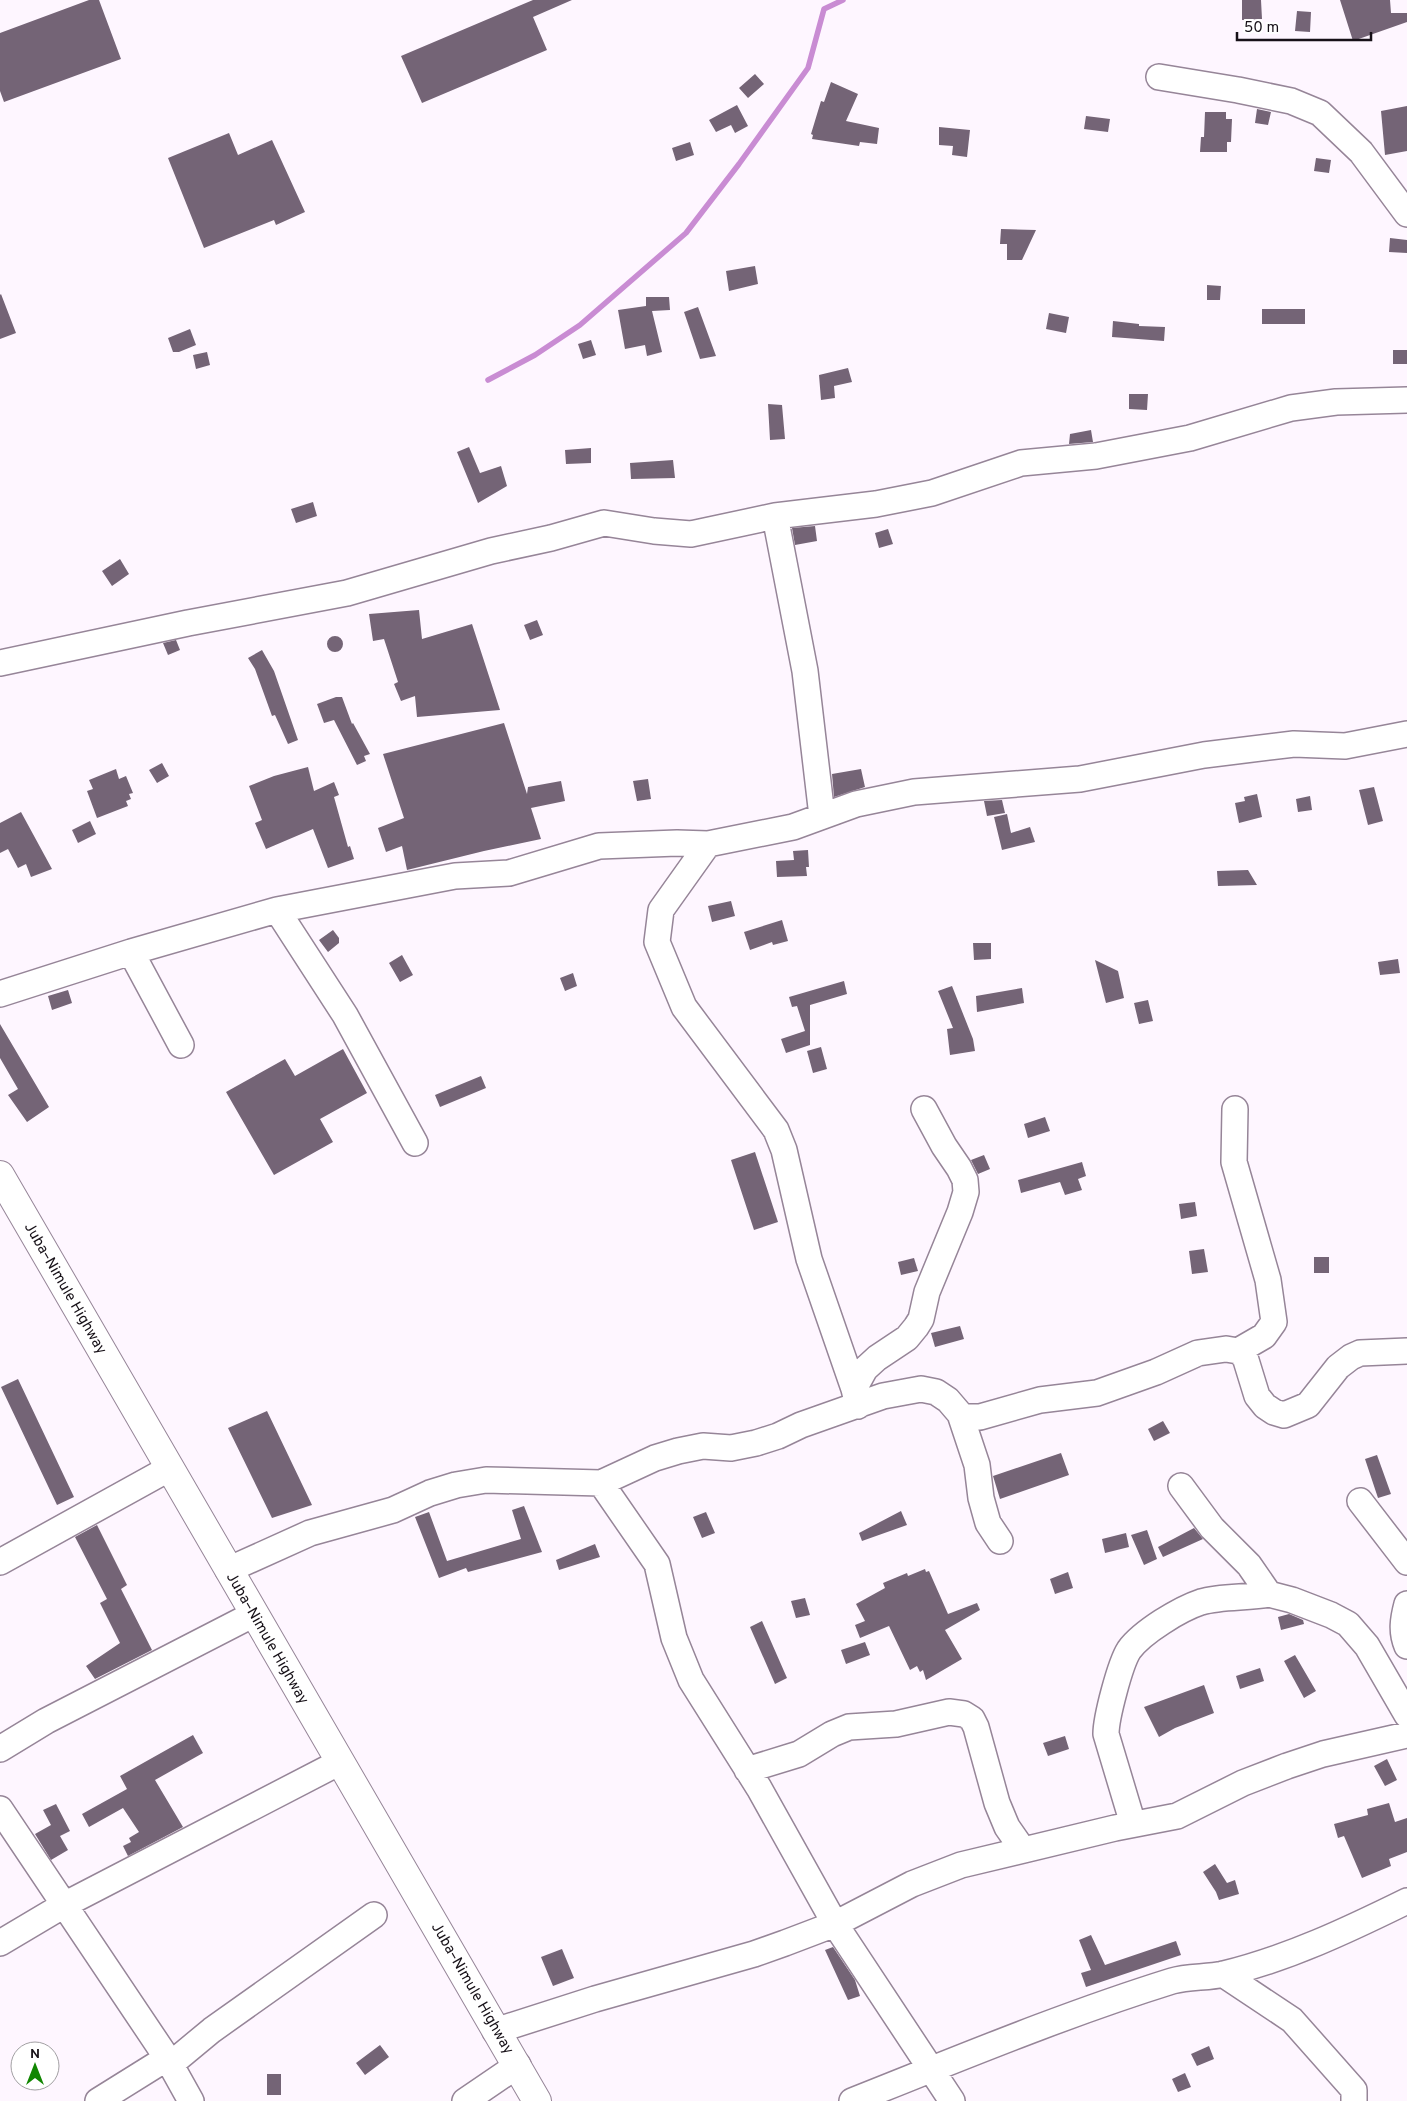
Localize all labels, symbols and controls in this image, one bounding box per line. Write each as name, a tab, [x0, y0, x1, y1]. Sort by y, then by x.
scale bar	[1237, 10, 1371, 42]
text: 50 m	[1244, 19, 1279, 38]
street label: Juba–Nimule Highway	[19, 1219, 110, 1358]
street label: Juba–Nimule Highway	[221, 1569, 312, 1708]
street label: Juba–Nimule Highway	[426, 1919, 517, 2058]
north arrow	[10, 2041, 60, 2091]
text: N	[30, 2046, 40, 2063]

